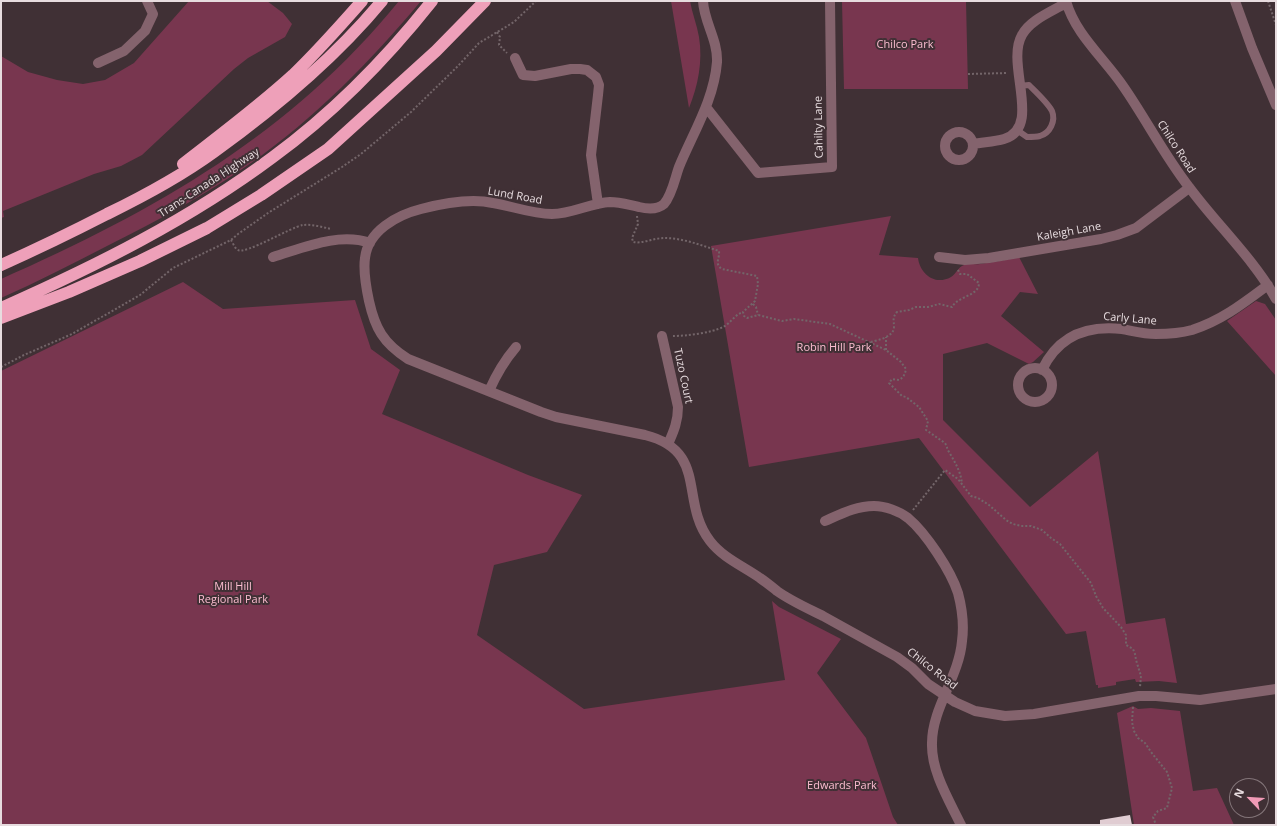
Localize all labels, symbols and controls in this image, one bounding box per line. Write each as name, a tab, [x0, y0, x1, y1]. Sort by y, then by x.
park label: Chilco Park	[877, 38, 933, 52]
street label: Cahilty Lane	[812, 96, 826, 158]
street label: Chilco Road	[1154, 118, 1198, 176]
street label: Trans-Canada Highway	[156, 145, 262, 221]
street label: Lund Road	[487, 185, 543, 207]
street label: Kaleigh Lane	[1036, 220, 1102, 244]
street label: Carly Lane	[1103, 310, 1157, 328]
park label: Robin Hill Park	[797, 341, 871, 355]
street label: Tuzo Court	[671, 347, 695, 405]
park label: Mill Hill Regional Park	[198, 580, 268, 606]
street label: Chilco Road	[904, 645, 960, 693]
north arrow	[1229, 778, 1269, 818]
park label: Edwards Park	[807, 779, 877, 793]
text: N	[1230, 786, 1247, 800]

